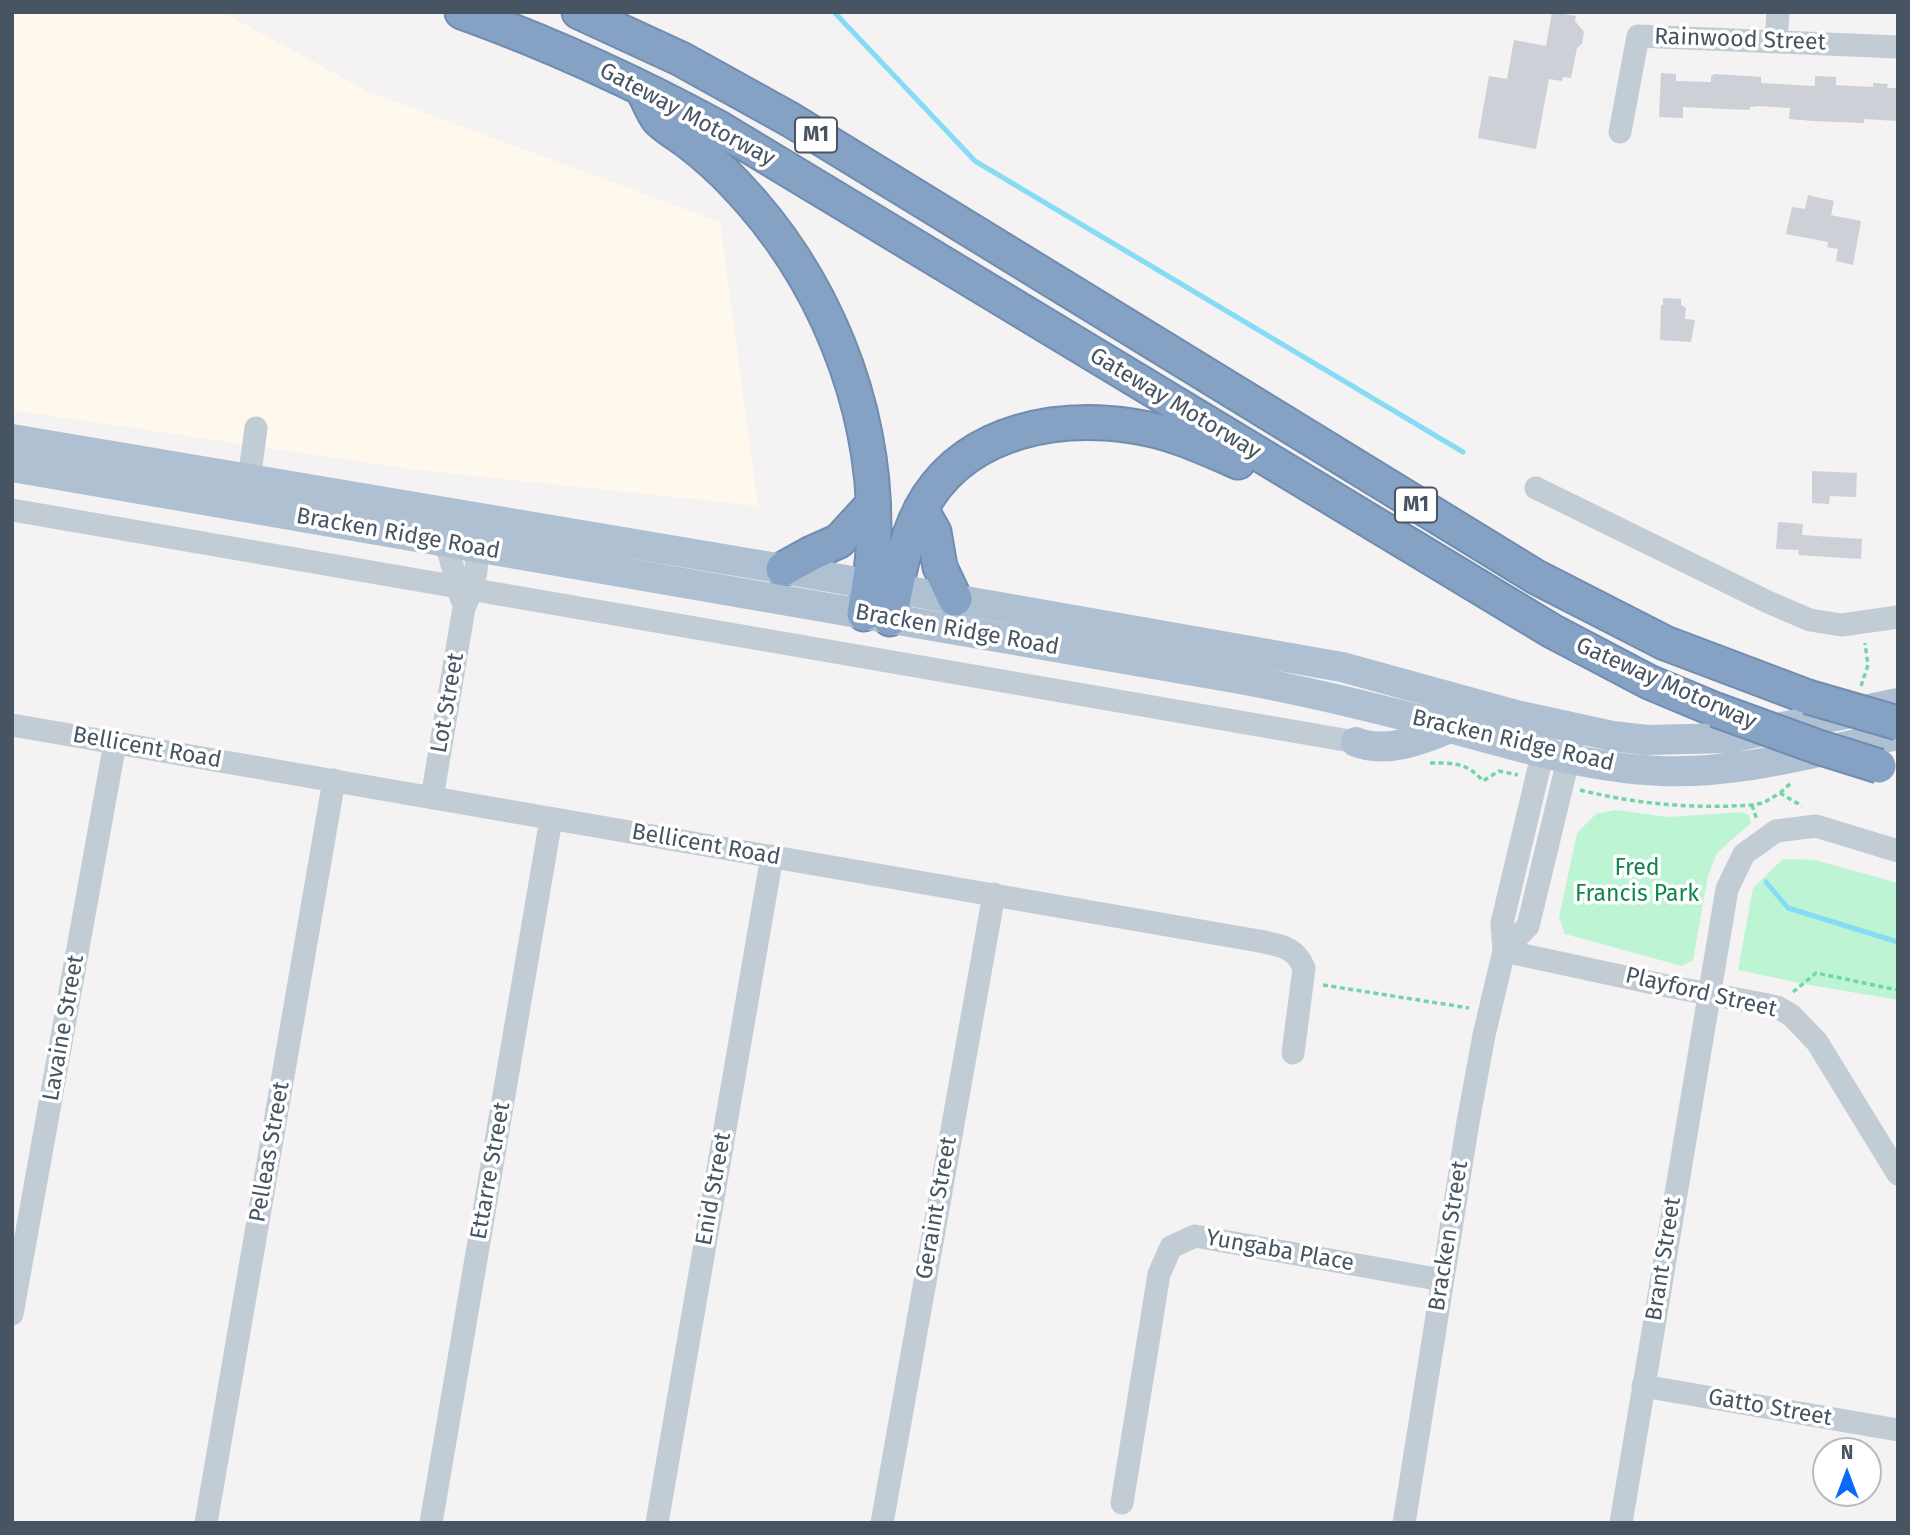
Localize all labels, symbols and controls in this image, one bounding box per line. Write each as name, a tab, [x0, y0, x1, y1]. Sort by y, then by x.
street label: Rainwood Street	[1654, 23, 1826, 57]
street label: Gateway Motorway	[595, 57, 779, 173]
road number: M1	[795, 118, 837, 152]
street label: Gateway Motorway	[1084, 342, 1266, 466]
road number: M1	[1395, 488, 1437, 522]
street label: Bracken Ridge Road	[294, 502, 502, 566]
street label: Bracken Ridge Road	[853, 598, 1061, 662]
street label: Gateway Motorway	[1571, 632, 1761, 736]
street label: Lot Street	[426, 651, 470, 755]
street label: Bracken Ridge Road	[1409, 704, 1617, 778]
street label: Bellicent Road	[71, 721, 223, 775]
street label: Bellicent Road	[630, 818, 782, 872]
park label: Fred Francis Park	[1575, 855, 1699, 909]
street label: Lavaine Street	[38, 953, 90, 1103]
street label: Playford Street	[1623, 962, 1779, 1024]
street label: Pelleas Street	[244, 1079, 296, 1225]
street label: Ettarre Street	[465, 1100, 517, 1242]
street label: Enid Street	[690, 1130, 738, 1248]
street label: Geraint Street	[911, 1135, 963, 1281]
street label: Bracken Street	[1424, 1159, 1474, 1313]
street label: Brant Street	[1641, 1195, 1687, 1323]
street label: Yungaba Place	[1204, 1224, 1356, 1278]
street label: Gatto Street	[1706, 1384, 1834, 1432]
north arrow	[1812, 1437, 1882, 1507]
text: N	[1841, 1441, 1853, 1464]

